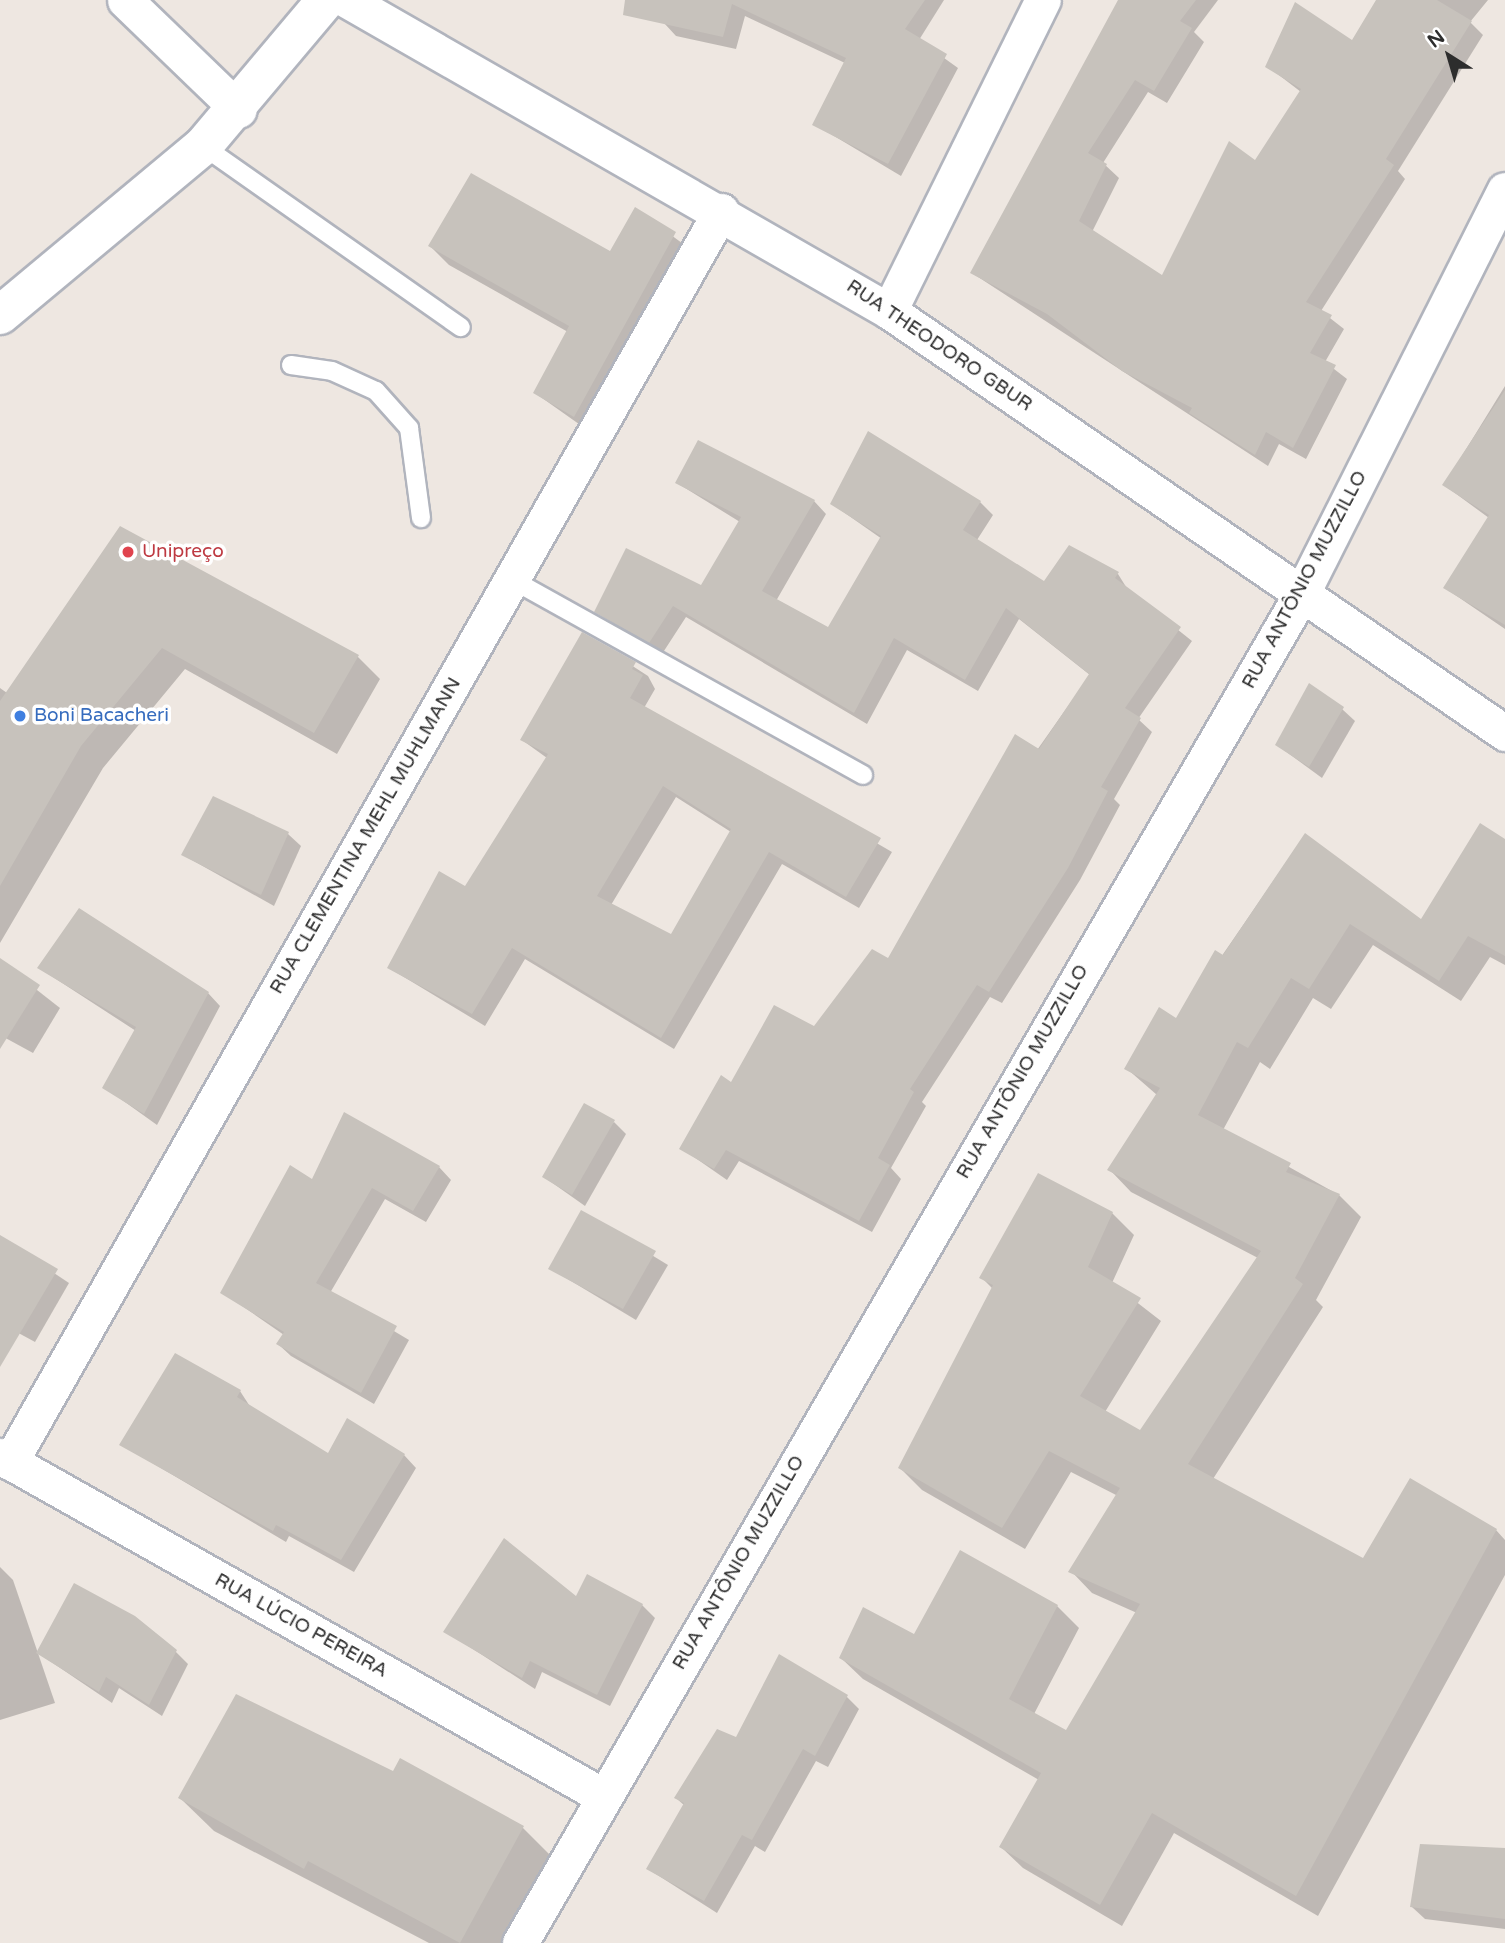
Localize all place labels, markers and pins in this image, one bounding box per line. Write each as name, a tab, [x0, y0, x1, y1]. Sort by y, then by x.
place label: Unipreço	[142, 541, 224, 563]
marker: Unipreço	[120, 544, 136, 560]
place label: Boni Bacacheri	[34, 705, 169, 727]
marker: Boni Bacacheri	[12, 708, 28, 724]

